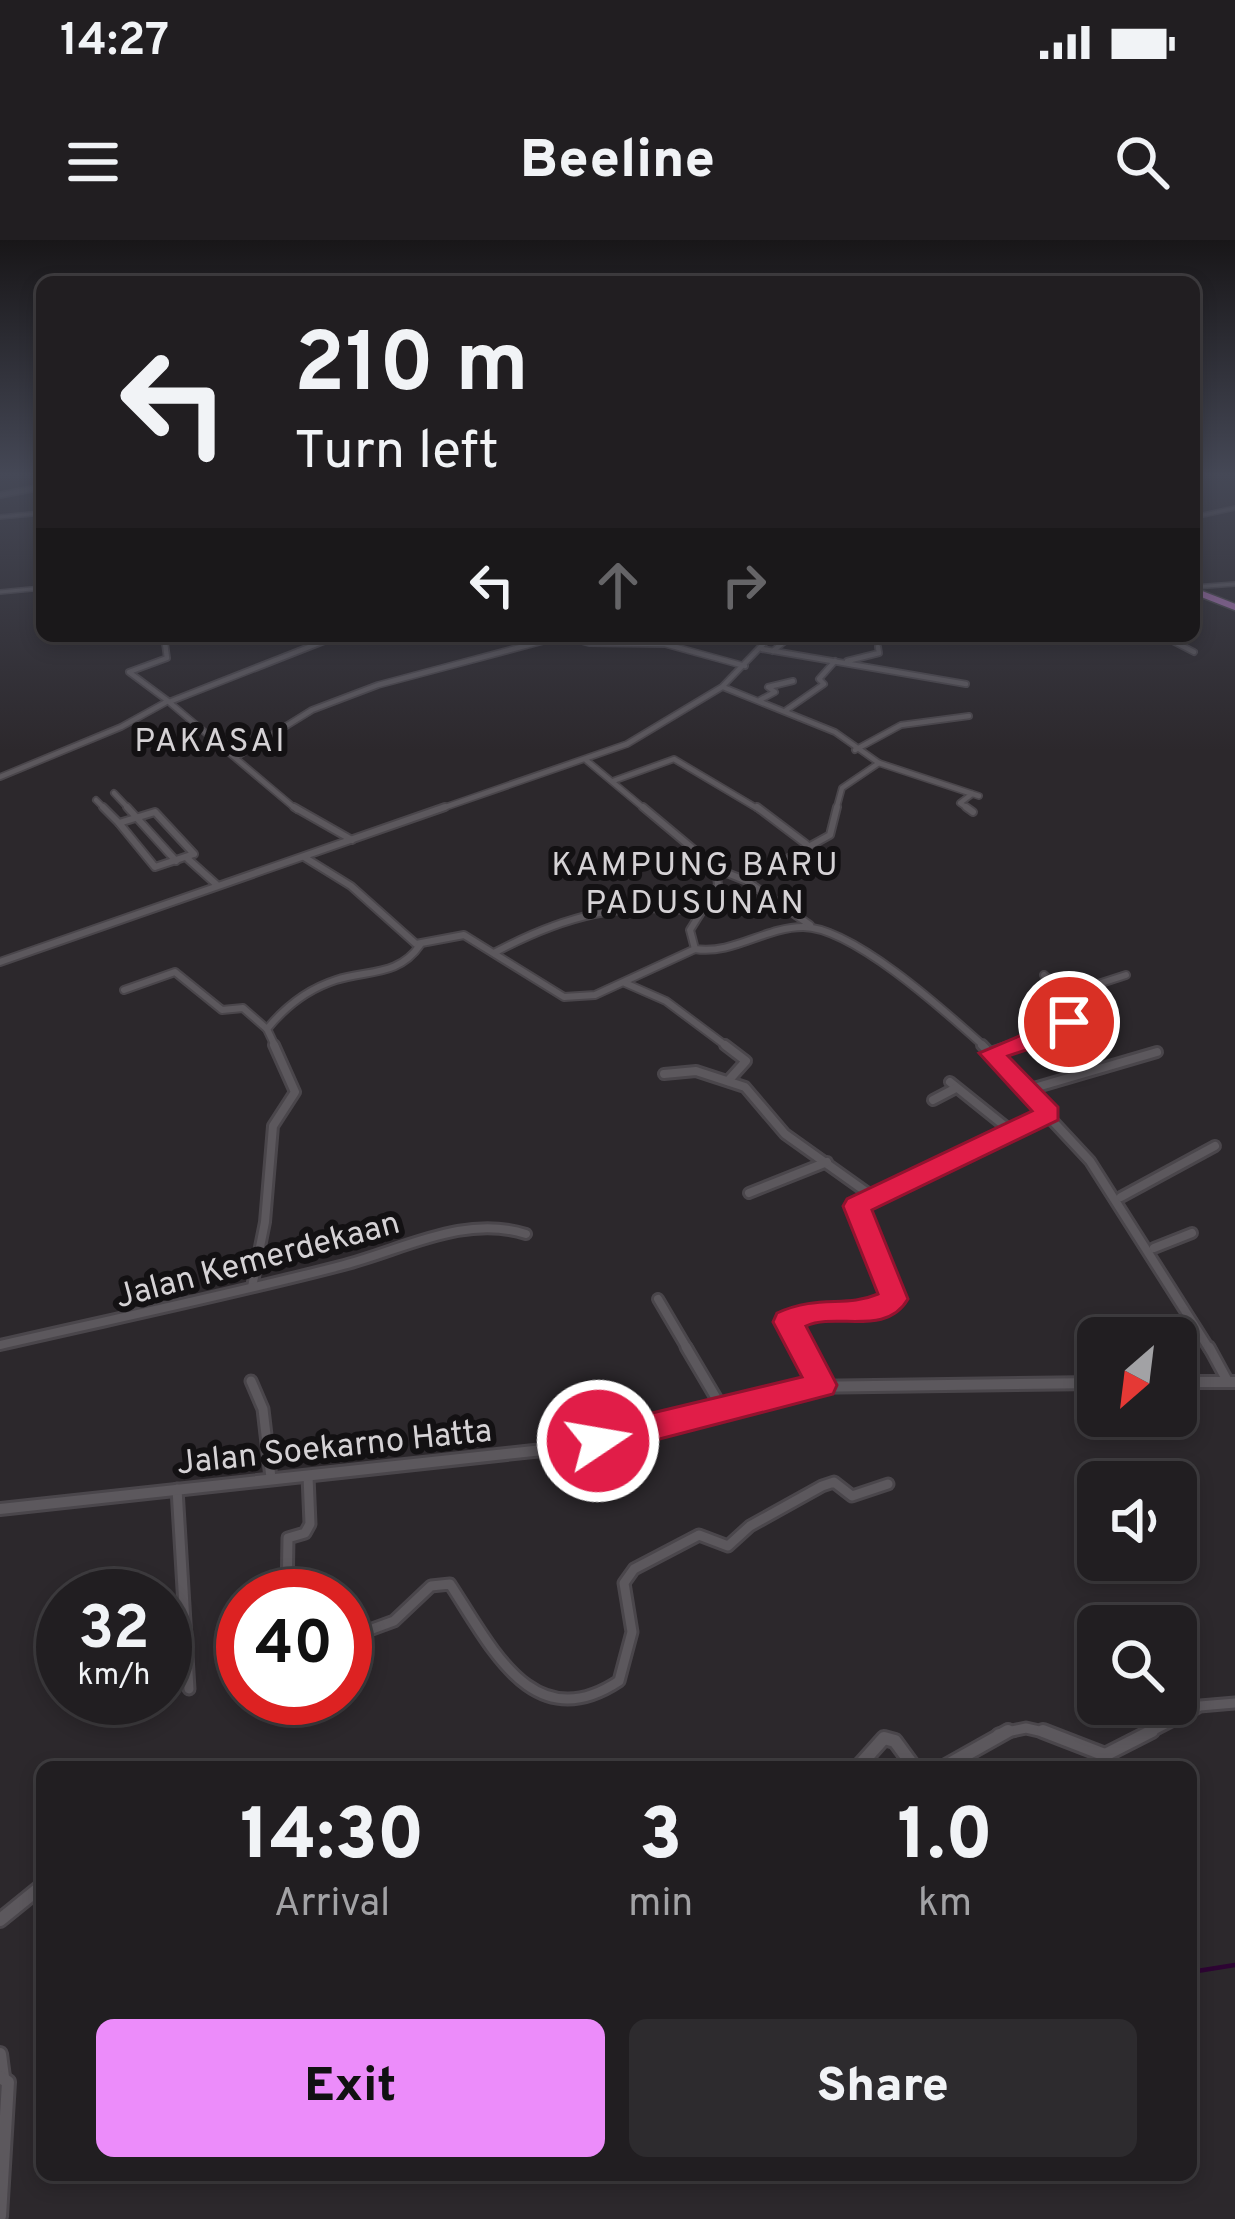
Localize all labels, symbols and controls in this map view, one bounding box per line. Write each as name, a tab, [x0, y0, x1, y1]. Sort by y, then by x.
text: 14:27	[60, 14, 169, 71]
text: Beeline	[520, 128, 715, 197]
icon: menu	[60, 129, 126, 195]
icon: search	[1109, 129, 1175, 195]
text: 210 m	[294, 315, 529, 421]
icon: left	[96, 324, 252, 480]
text: Turn left	[294, 419, 499, 488]
icon: left	[459, 552, 525, 618]
icon: ahead	[585, 552, 651, 618]
icon: right	[711, 552, 777, 618]
district label: PAKASAI	[134, 722, 288, 764]
district label: KAMPUNG BARU PADUSUNAN	[551, 846, 841, 926]
pin	[1018, 971, 1120, 1073]
icon: arrive	[1036, 989, 1102, 1055]
street label: Jalan Kemerdekaan	[111, 1204, 405, 1320]
north arrow	[1077, 1317, 1197, 1437]
map controls	[1077, 1317, 1197, 1725]
position arrow	[535, 1378, 661, 1504]
street label: Jalan Soekarno Hatta	[175, 1412, 494, 1486]
button: sound	[1077, 1461, 1197, 1581]
speed limit sign: 40	[216, 1569, 372, 1725]
text: 32	[78, 1594, 150, 1670]
button: search	[1077, 1605, 1197, 1725]
text: km/h	[78, 1658, 150, 1695]
text: 14:30	[240, 1793, 424, 1885]
text: 3	[639, 1793, 682, 1885]
text: 1.0	[897, 1793, 993, 1885]
text: Arrival	[274, 1881, 390, 1930]
text: min	[628, 1881, 693, 1930]
text: km	[918, 1881, 972, 1930]
button: Exit	[96, 2019, 605, 2157]
button: Share	[629, 2019, 1137, 2157]

